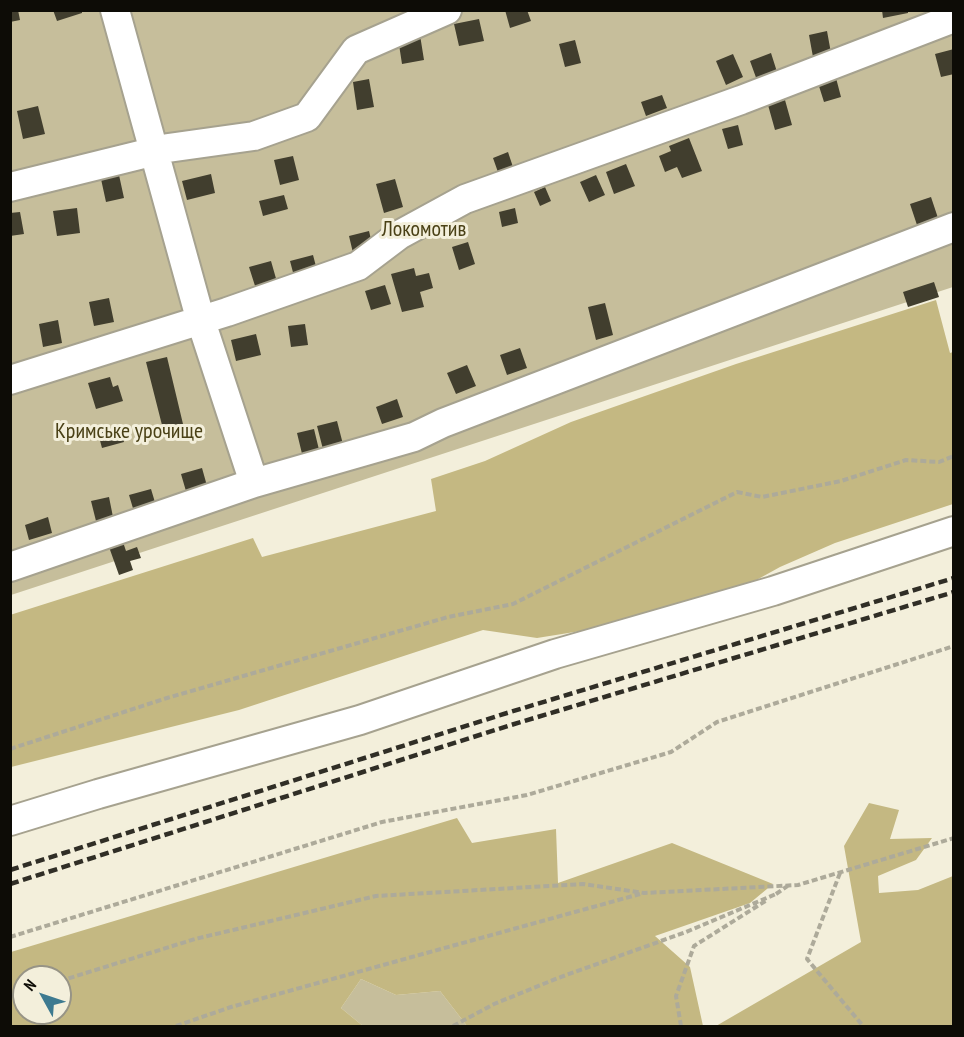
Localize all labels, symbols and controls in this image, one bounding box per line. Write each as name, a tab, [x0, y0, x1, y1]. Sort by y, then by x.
park label: Локомотив	[382, 217, 466, 243]
park label: Кримське урочище	[55, 419, 203, 445]
north arrow	[12, 965, 72, 1025]
text: N	[19, 975, 40, 994]

